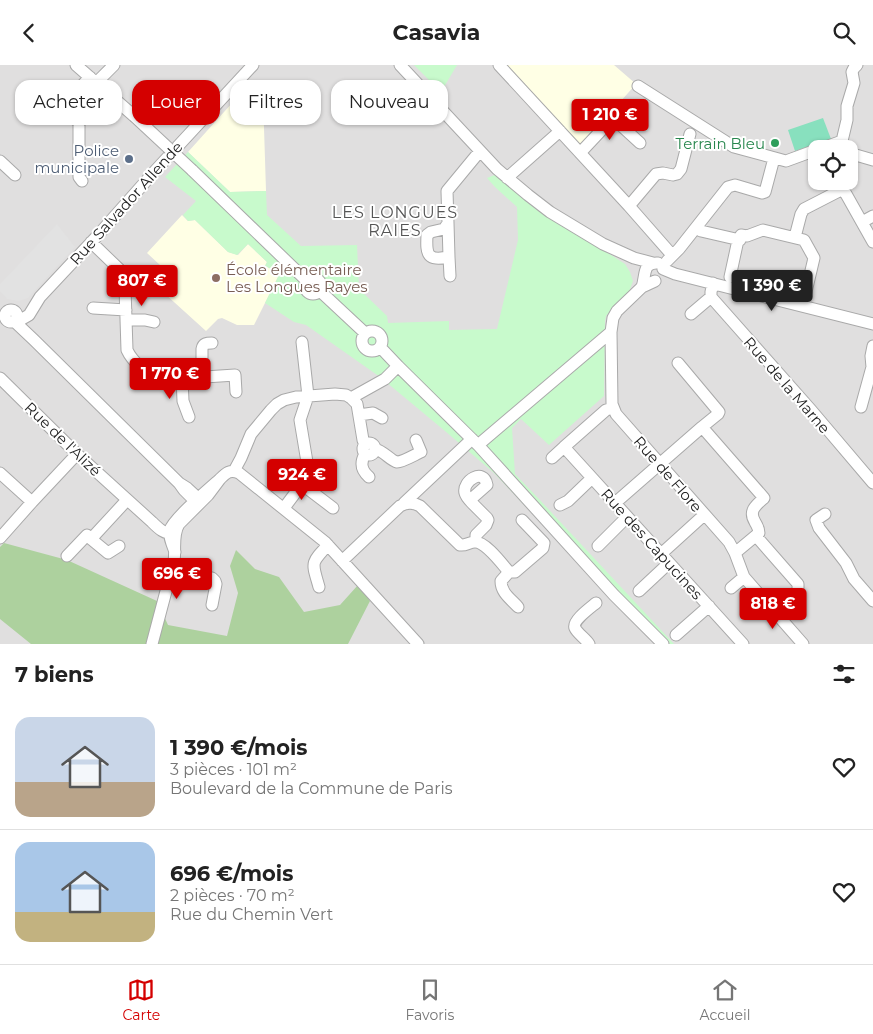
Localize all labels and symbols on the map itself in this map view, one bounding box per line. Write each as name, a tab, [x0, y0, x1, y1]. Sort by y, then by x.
pin: 1 210 €	[564, 99, 656, 141]
place label: Terrain Bleu	[675, 134, 765, 153]
street label: Rue Salvador Allende	[66, 137, 186, 269]
marker: Terrain Bleu	[769, 137, 781, 149]
place label: Police municipale	[34, 141, 119, 177]
marker: Police municipale	[123, 153, 135, 165]
district label: LES LONGUES RAIES	[332, 203, 458, 240]
place label: École élémentaire Les Longues Rayes	[226, 260, 368, 296]
pin: 807 €	[107, 265, 177, 307]
pin: 1 390 €	[726, 269, 818, 312]
marker: École élémentaire Les Longues Rayes	[210, 272, 222, 284]
street label: Rue de la Marne	[740, 333, 834, 437]
pin: 1 770 €	[124, 357, 216, 400]
street label: Rue de l'Alizé	[21, 398, 105, 480]
street label: Rue de Flore	[630, 432, 706, 516]
pin: 924 €	[267, 459, 337, 501]
street label: Rue des Capucines	[597, 485, 707, 603]
pin: 696 €	[142, 557, 212, 600]
pin: 818 €	[738, 587, 808, 630]

